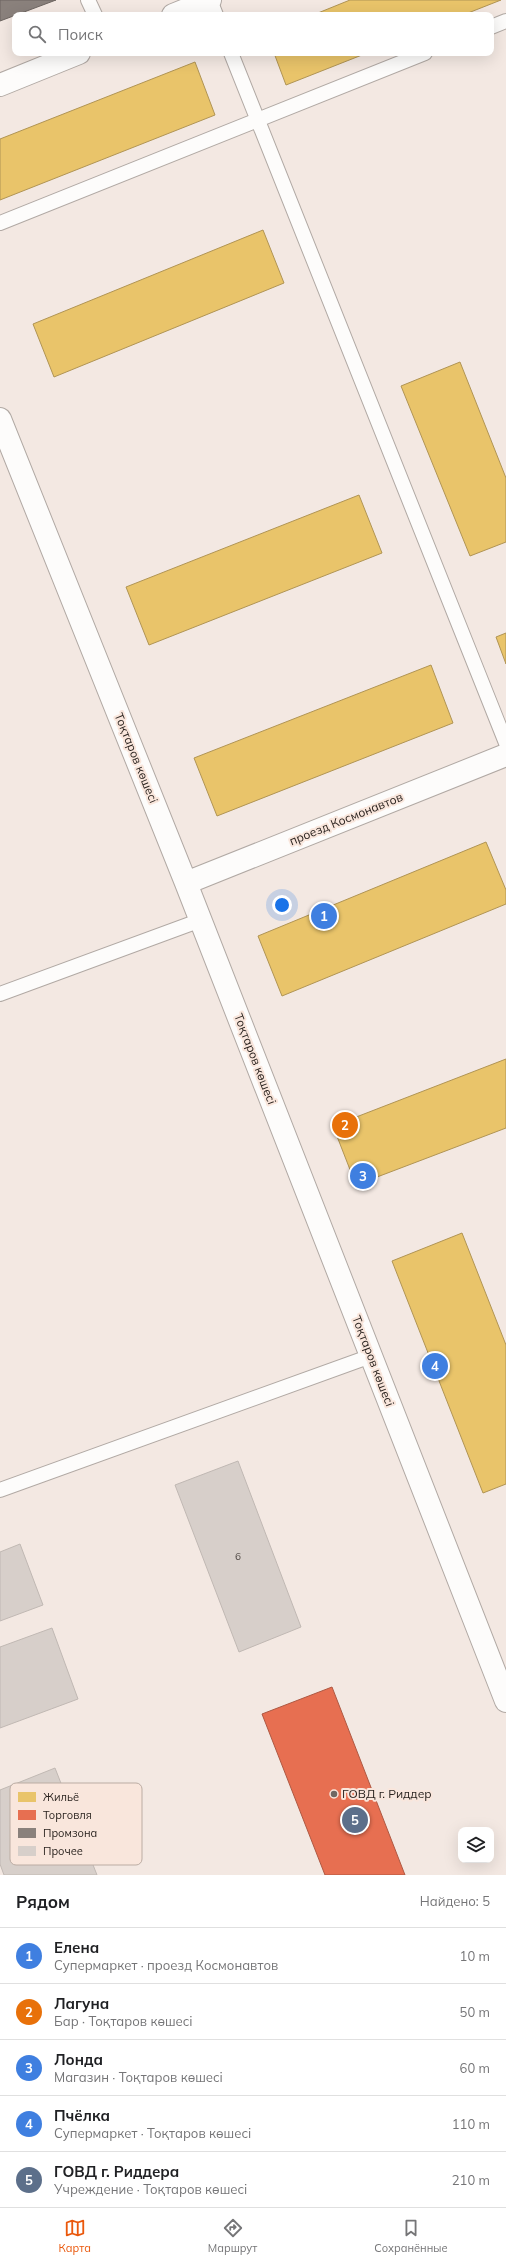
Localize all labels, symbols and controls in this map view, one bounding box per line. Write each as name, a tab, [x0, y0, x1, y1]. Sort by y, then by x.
search box	[12, 12, 494, 56]
icon: search	[26, 23, 48, 45]
text: Поиск	[58, 25, 103, 44]
street label: Тоқтаров көшесі	[112, 710, 161, 805]
street label: проезд Космонавтов	[287, 789, 405, 848]
your location	[272, 895, 292, 915]
pin: 1	[311, 901, 337, 931]
street label: Тоқтаров көшесі	[231, 1011, 280, 1106]
pin: 2	[332, 1110, 358, 1140]
pin: 3	[350, 1161, 376, 1191]
street label: Тоқтаров көшесі	[349, 1313, 398, 1408]
pin: 4	[422, 1351, 448, 1381]
house number: 6	[235, 1550, 241, 1563]
legend	[10, 1783, 142, 1865]
place label: ГОВД г. Риддер	[342, 1786, 432, 1801]
marker: ГОВД г. Риддер	[329, 1789, 339, 1799]
text: Жильё	[43, 1790, 79, 1804]
pin: 5	[342, 1805, 368, 1835]
text: Торговля	[43, 1808, 92, 1822]
text: Промзона	[43, 1826, 97, 1840]
map controls	[458, 1827, 494, 1863]
button: layers	[458, 1827, 494, 1863]
text: Прочее	[43, 1844, 83, 1858]
text: Рядом	[16, 1891, 70, 1912]
text: Найдено: 5	[420, 1893, 490, 1909]
text: Елена	[54, 1938, 99, 1957]
text: 1	[25, 1948, 33, 1964]
text: 10 m	[460, 1948, 490, 1964]
text: Супермаркет · проезд Космонавтов	[54, 1957, 278, 1973]
text: Лагуна	[54, 1994, 109, 2013]
text: 2	[25, 2004, 33, 2020]
text: 50 m	[460, 2004, 490, 2020]
text: Бар · Тоқтаров көшесі	[54, 2013, 193, 2029]
text: Лонда	[54, 2050, 103, 2069]
text: 3	[25, 2060, 33, 2076]
text: 60 m	[460, 2060, 490, 2076]
text: Магазин · Тоқтаров көшесі	[54, 2069, 223, 2085]
text: Пчёлка	[54, 2106, 110, 2125]
text: 4	[25, 2116, 33, 2132]
text: 110 m	[452, 2116, 490, 2132]
text: Супермаркет · Тоқтаров көшесі	[54, 2125, 251, 2141]
text: ГОВД г. Риддера	[54, 2162, 179, 2181]
text: 5	[25, 2172, 33, 2188]
text: 210 m	[452, 2172, 490, 2188]
text: Учреждение · Тоқтаров көшесі	[54, 2181, 247, 2197]
tab: Карта	[58, 2217, 91, 2255]
tab: Маршрут	[208, 2217, 257, 2255]
tab: Сохранённые	[374, 2217, 448, 2255]

